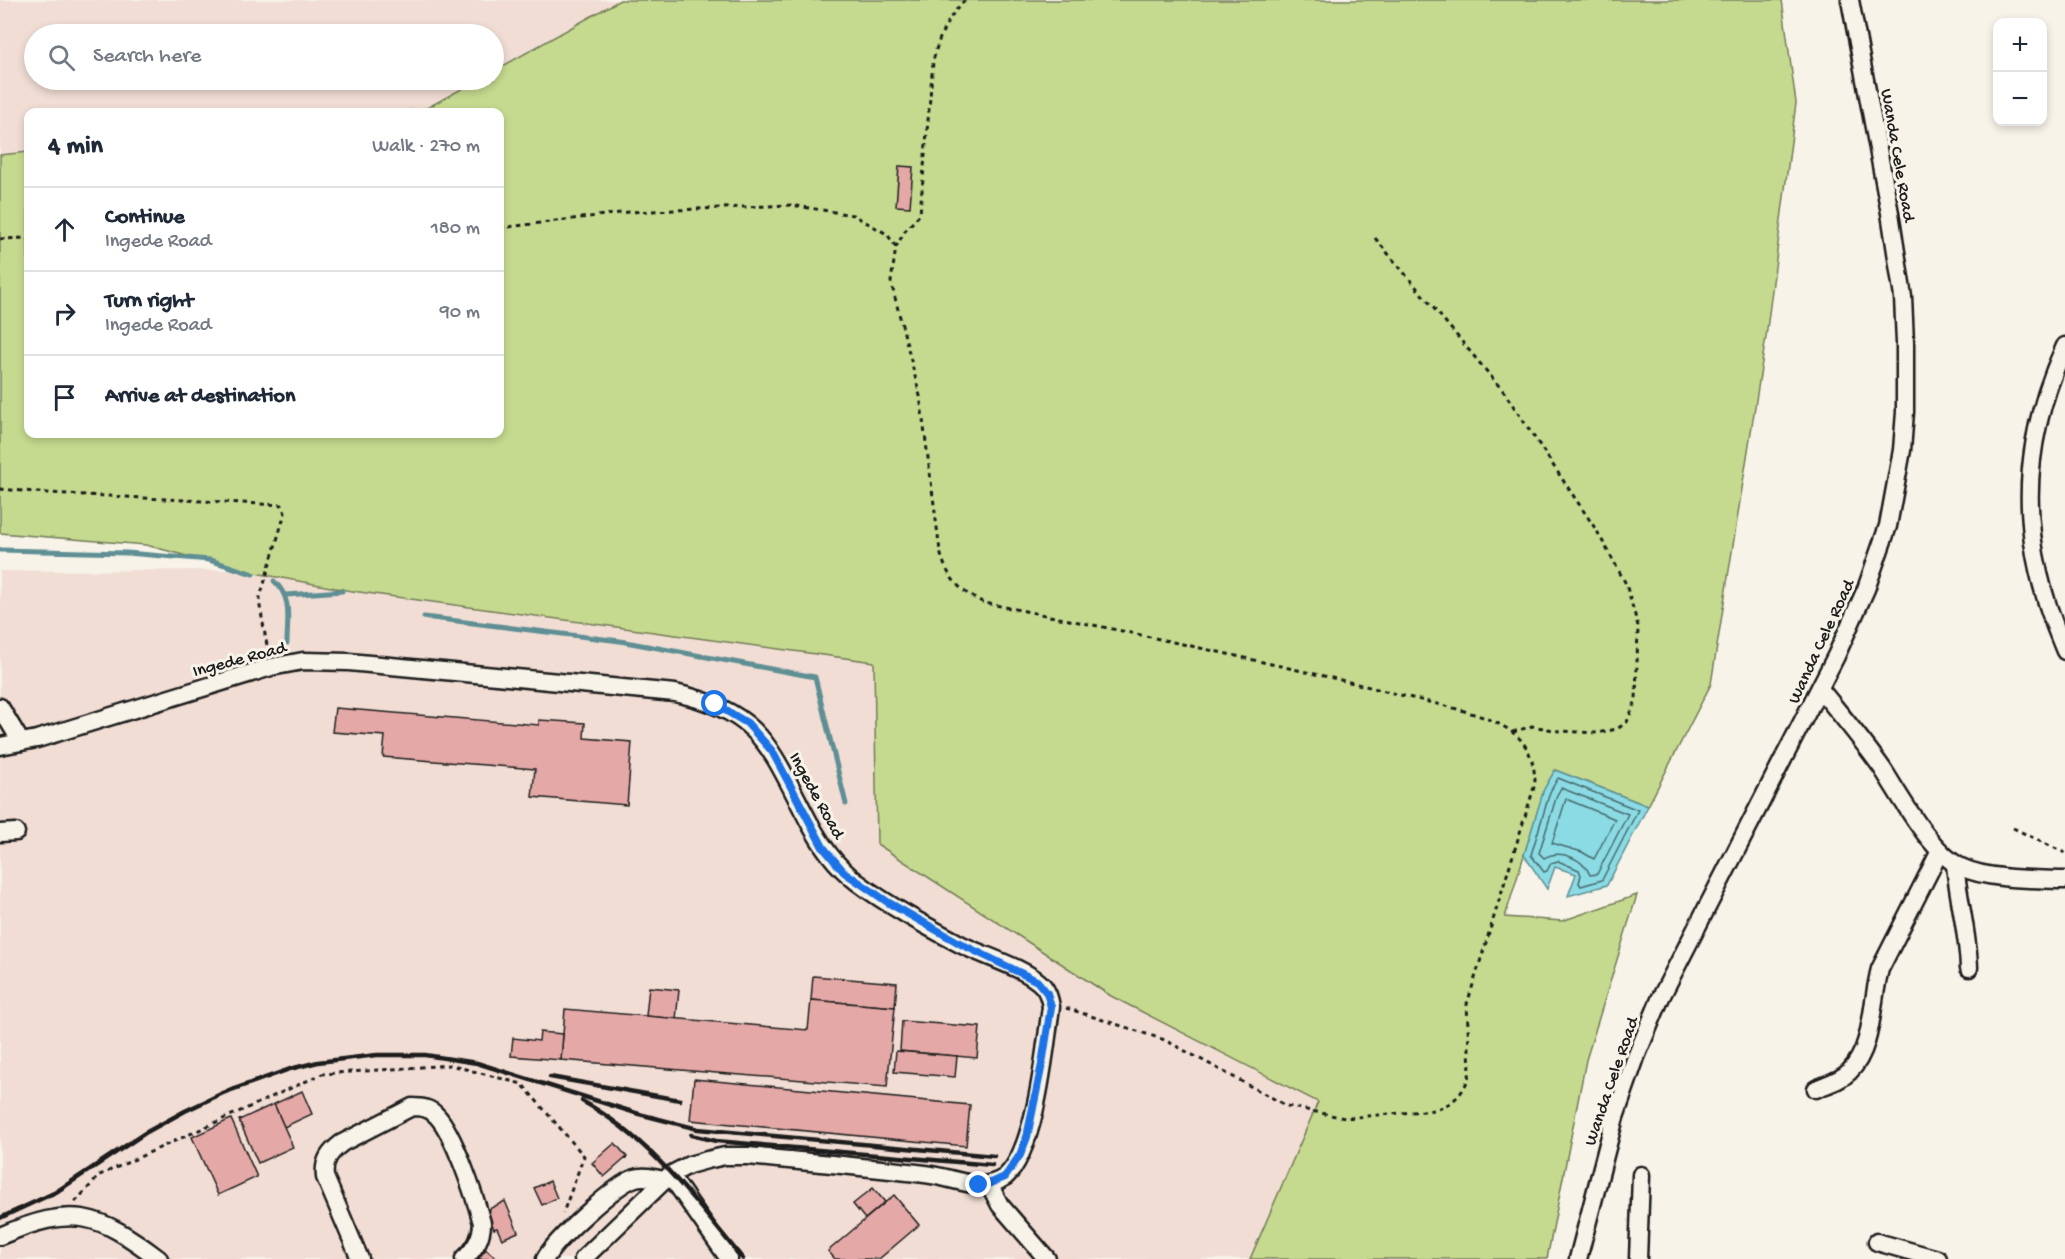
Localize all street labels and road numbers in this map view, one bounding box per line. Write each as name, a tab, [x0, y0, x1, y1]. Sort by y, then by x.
street label: Wanda Cele Road	[1875, 87, 1919, 225]
street label: Wanda Cele Road	[1784, 575, 1861, 707]
street label: Ingede Road	[191, 637, 290, 683]
street label: Ingede Road	[783, 749, 849, 844]
street label: Wanda Cele Road	[1581, 1013, 1645, 1149]

